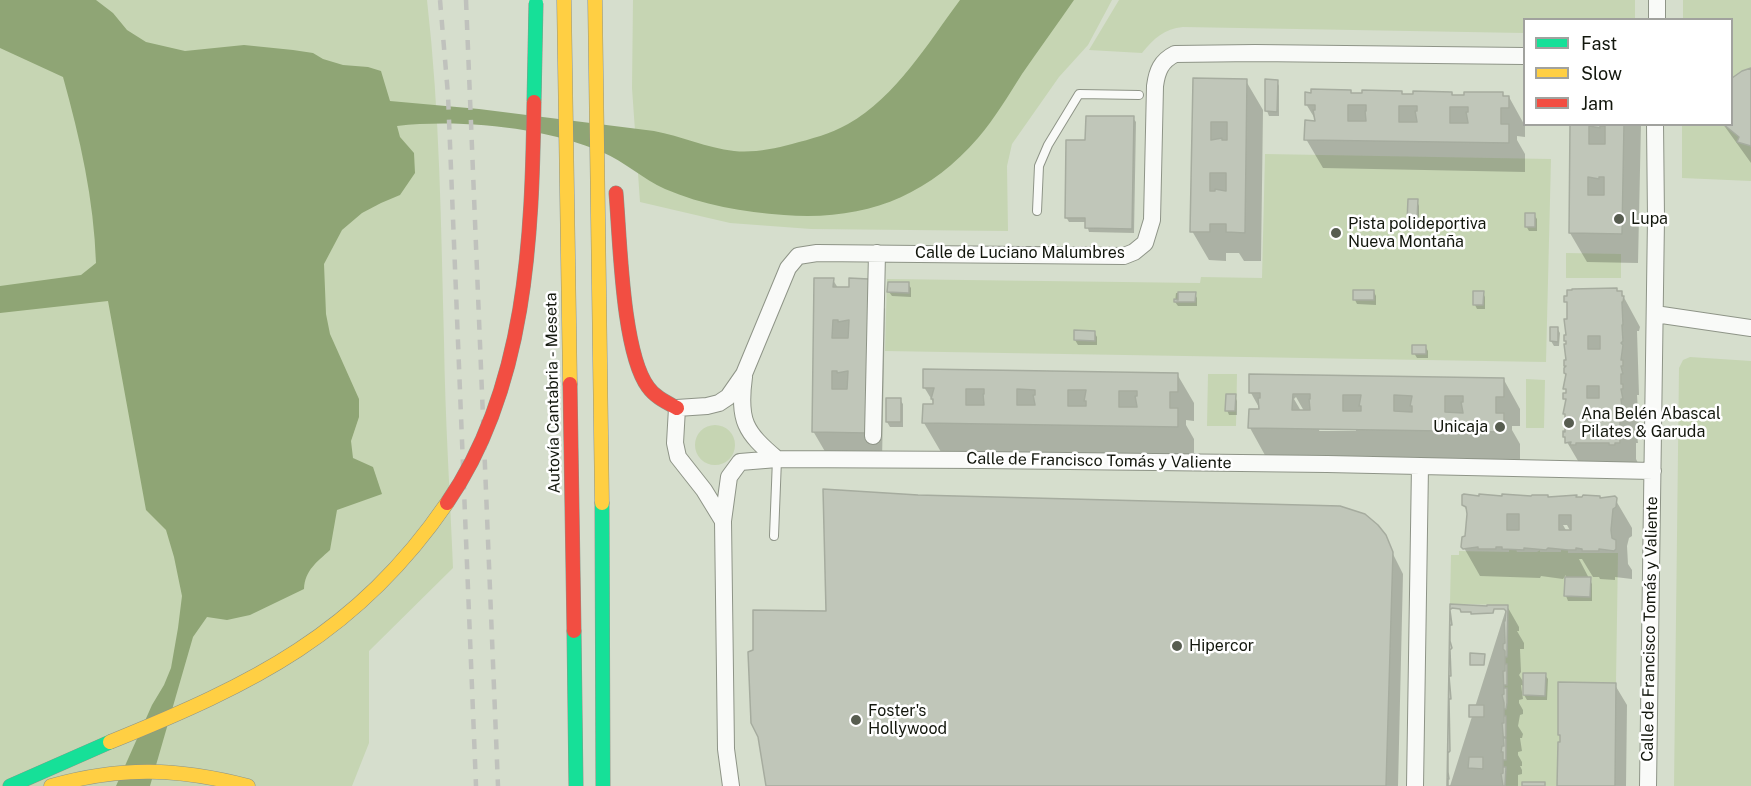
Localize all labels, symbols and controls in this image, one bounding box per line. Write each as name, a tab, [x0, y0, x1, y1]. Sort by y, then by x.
legend	[1523, 18, 1733, 126]
text: Fast	[1581, 33, 1617, 54]
text: Slow	[1581, 63, 1622, 84]
text: Jam	[1581, 93, 1614, 114]
place label: Lupa	[1631, 209, 1668, 229]
marker: Lupa	[1612, 212, 1626, 226]
place label: Pista polideportiva Nueva Montaña	[1348, 214, 1486, 252]
marker: Pista polideportiva Nueva Montaña	[1329, 226, 1343, 240]
street label: Calle de Luciano Malumbres	[915, 243, 1125, 263]
street label: Autovía Cantabria - Meseta	[542, 292, 564, 494]
place label: Ana Belén Abascal Pilates & Garuda	[1581, 404, 1721, 442]
marker: Ana Belén Abascal Pilates & Garuda	[1562, 416, 1576, 430]
place label: Unicaja	[1433, 417, 1488, 437]
marker: Unicaja	[1493, 420, 1507, 434]
street label: Calle de Francisco Tomás y Valiente	[966, 449, 1232, 473]
street label: Calle de Francisco Tomás y Valiente	[1638, 496, 1662, 762]
place label: Hipercor	[1189, 636, 1254, 656]
marker: Hipercor	[1170, 639, 1184, 653]
place label: Foster's Hollywood	[868, 701, 947, 739]
marker: Foster's Hollywood	[849, 713, 863, 727]

